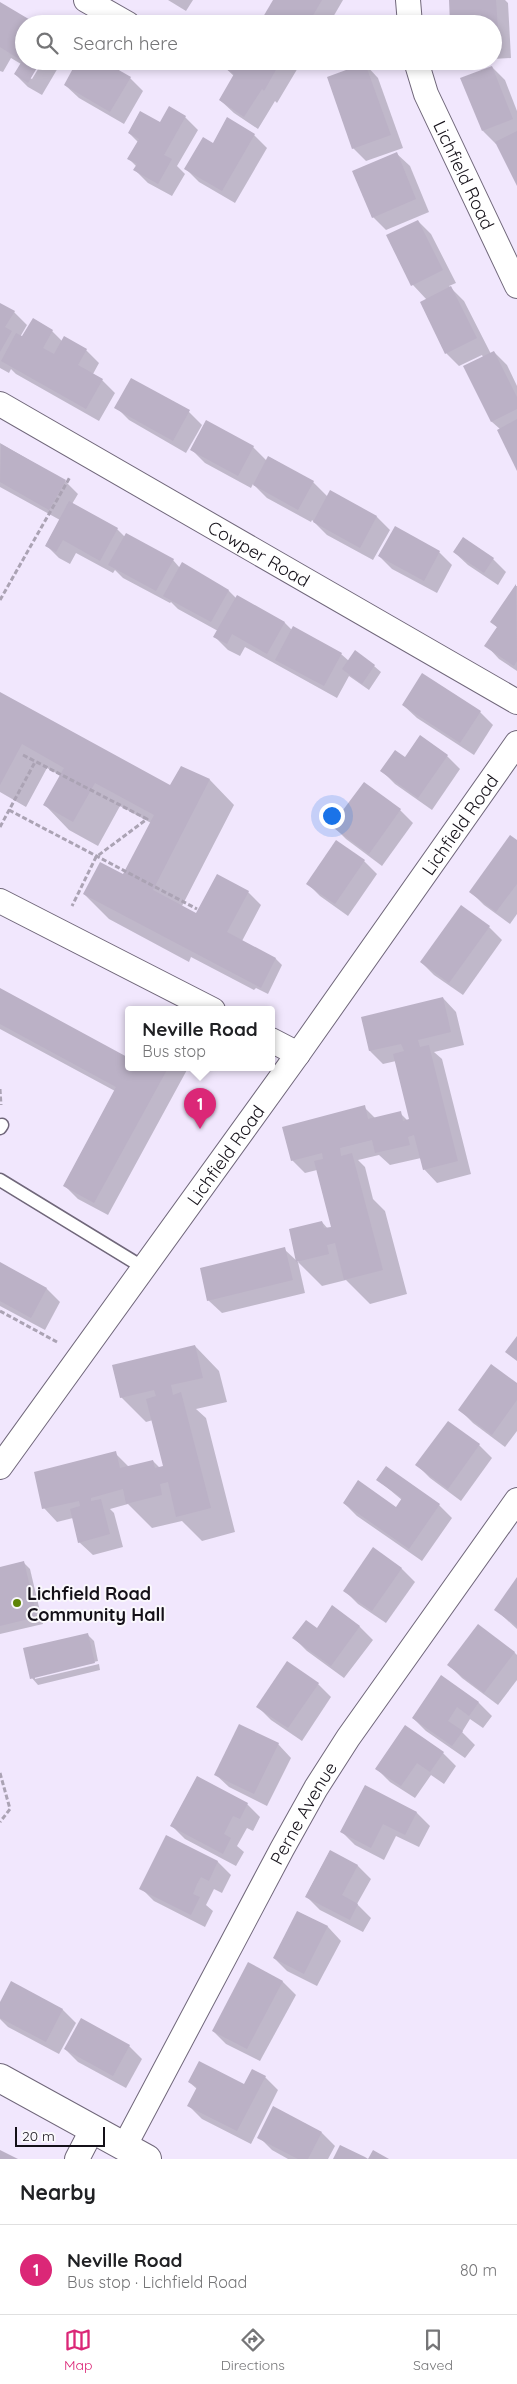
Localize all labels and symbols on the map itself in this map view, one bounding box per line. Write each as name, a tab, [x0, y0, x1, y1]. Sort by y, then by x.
street label: Lichfield Road	[429, 117, 500, 233]
street label: Cowper Road	[204, 515, 314, 592]
street label: Lichfield Road	[416, 770, 503, 879]
your location	[319, 803, 345, 829]
pin: 1	[184, 1088, 216, 1129]
street label: Lichfield Road	[181, 1100, 269, 1209]
place label: Lichfield Road Community Hall	[27, 1582, 165, 1626]
marker: Lichfield Road Community Hall	[11, 1597, 23, 1609]
street label: Perne Avenue	[264, 1757, 341, 1868]
scale bar	[15, 2124, 105, 2147]

